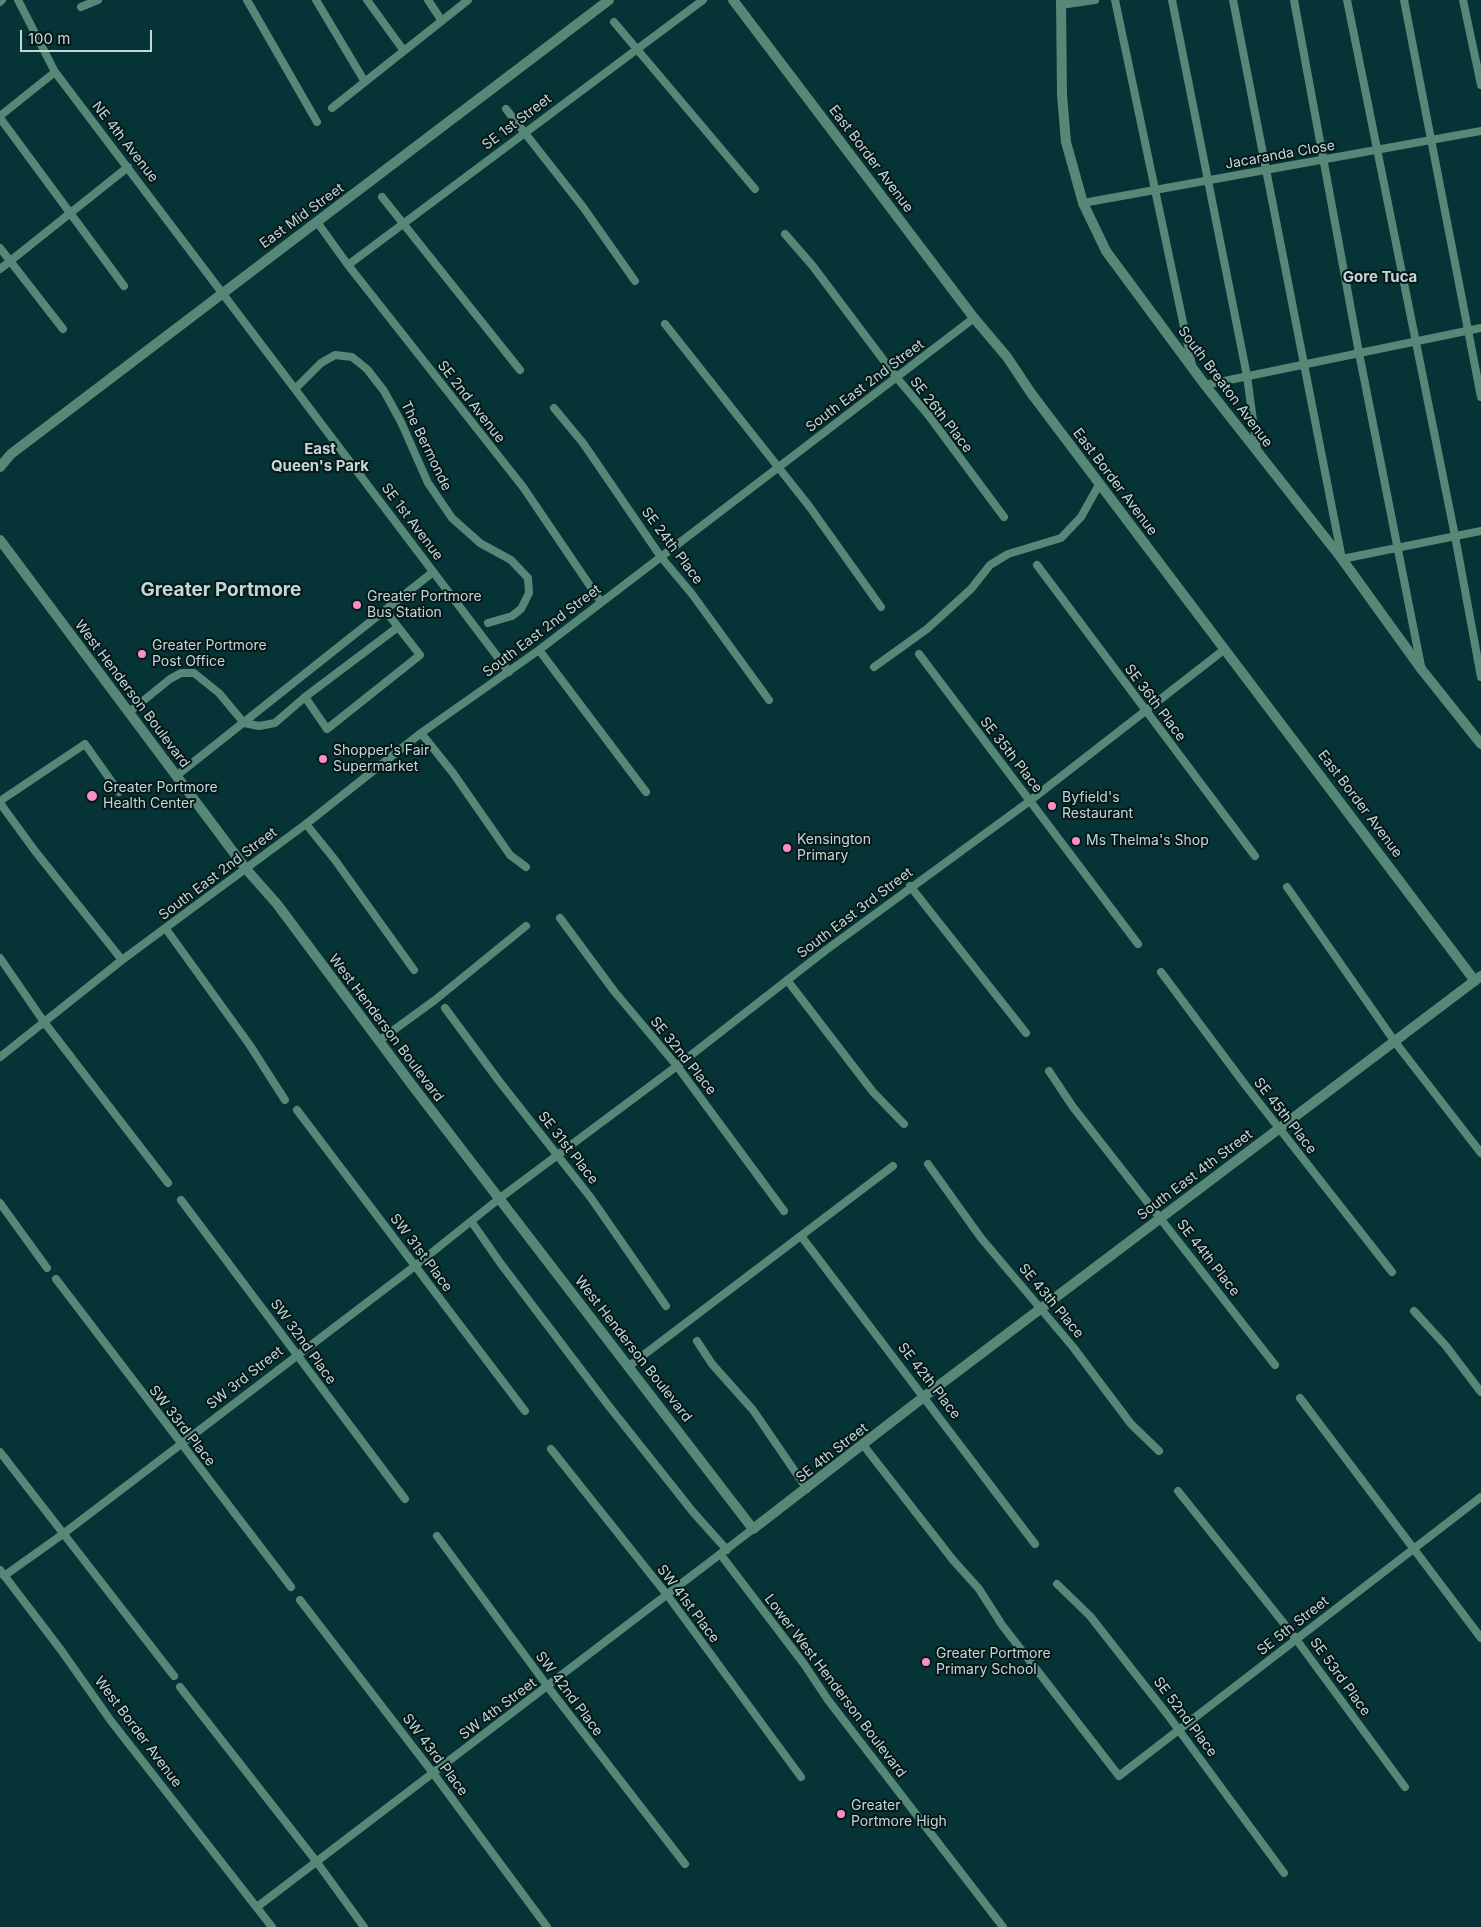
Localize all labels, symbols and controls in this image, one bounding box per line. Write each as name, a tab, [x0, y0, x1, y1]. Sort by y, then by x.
scale bar	[22, 20, 155, 52]
text: 100 m	[28, 29, 70, 48]
street label: SE 1st Street	[479, 90, 555, 154]
street label: NE 4th Avenue	[88, 98, 162, 186]
street label: East Border Avenue	[825, 102, 917, 216]
street label: Jacaranda Close	[1224, 137, 1336, 173]
street label: East Mid Street	[257, 180, 347, 252]
district label: Gore Tuca	[1343, 268, 1417, 286]
street label: South Breaton Avenue	[1174, 323, 1276, 451]
street label: South East 2nd Street	[803, 336, 927, 436]
street label: SE 2nd Avenue	[434, 357, 508, 447]
street label: SE 26th Place	[906, 374, 976, 456]
street label: The Bermonde	[397, 398, 455, 494]
street label: East Border Avenue	[1069, 425, 1161, 539]
district label: East Queen's Park	[271, 440, 369, 475]
street label: SE 1st Avenue	[378, 480, 446, 564]
street label: SE 24th Place	[638, 504, 706, 588]
district label: Greater Portmore	[141, 579, 301, 601]
street label: South East 2nd Street	[480, 581, 604, 681]
place label: Greater Portmore Bus Station	[367, 589, 482, 622]
marker: Greater Portmore Bus Station	[351, 599, 363, 611]
street label: West Henderson Boulevard	[71, 617, 193, 771]
place label: Greater Portmore Post Office	[152, 638, 267, 670]
marker: Greater Portmore Post Office	[136, 648, 148, 660]
street label: SE 36th Place	[1121, 661, 1189, 745]
street label: SE 35th Place	[976, 714, 1046, 796]
place label: Shopper's Fair Supermarket	[333, 743, 429, 776]
street label: East Border Avenue	[1314, 747, 1406, 861]
marker: Shopper's Fair Supermarket	[317, 753, 329, 765]
place label: Greater Portmore Health Center	[103, 780, 218, 812]
marker: Greater Portmore Health Center	[85, 789, 99, 803]
place label: Byfield's Restaurant	[1062, 790, 1133, 822]
marker: Byfield's Restaurant	[1046, 800, 1058, 812]
street label: South East 2nd Street	[156, 824, 280, 924]
place label: Kensington Primary	[797, 832, 871, 864]
place label: Ms Thelma's Shop	[1086, 833, 1209, 849]
marker: Ms Thelma's Shop	[1070, 835, 1082, 847]
marker: Kensington Primary	[781, 842, 793, 854]
street label: South East 3rd Street	[794, 864, 916, 962]
street label: West Henderson Boulevard	[325, 951, 447, 1105]
street label: SE 32nd Place	[646, 1014, 720, 1098]
street label: SE 45th Place	[1250, 1075, 1320, 1157]
street label: SE 31st Place	[534, 1108, 602, 1188]
street label: South East 4th Street	[1134, 1126, 1256, 1224]
street label: SW 31st Place	[386, 1211, 456, 1295]
street label: SE 44th Place	[1173, 1216, 1243, 1300]
street label: SE 43th Place	[1015, 1260, 1087, 1342]
street label: West Henderson Boulevard	[571, 1273, 695, 1425]
street label: SW 32nd Place	[267, 1296, 339, 1388]
street label: SE 42th Place	[894, 1340, 964, 1422]
street label: SW 3rd Street	[203, 1343, 287, 1413]
street label: SW 33rd Place	[145, 1382, 219, 1470]
street label: SE 4th Street	[793, 1420, 871, 1486]
street label: SW 41st Place	[653, 1562, 723, 1646]
street label: Lower West Henderson Boulevard	[761, 1591, 909, 1781]
street label: SE 5th Street	[1254, 1593, 1332, 1659]
street label: SE 53rd Place	[1306, 1635, 1374, 1719]
place label: Greater Portmore Primary School	[936, 1646, 1051, 1678]
street label: SW 42nd Place	[532, 1648, 606, 1740]
marker: Greater Portmore Primary School	[920, 1656, 932, 1668]
street label: West Border Avenue	[91, 1673, 185, 1791]
street label: SE 52nd Place	[1150, 1674, 1220, 1760]
street label: SW 4th Street	[456, 1675, 540, 1743]
street label: SW 43rd Place	[399, 1711, 471, 1799]
place label: Greater Portmore High	[851, 1798, 947, 1830]
marker: Greater Portmore High	[835, 1808, 847, 1820]

